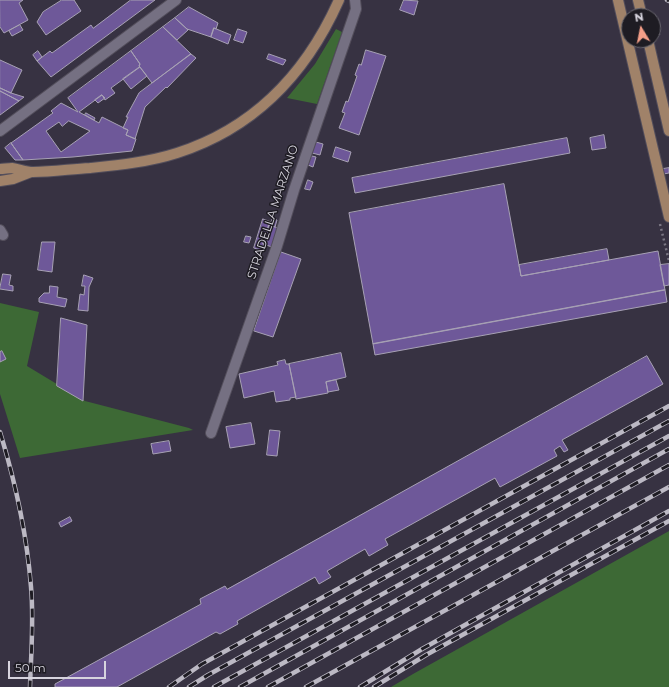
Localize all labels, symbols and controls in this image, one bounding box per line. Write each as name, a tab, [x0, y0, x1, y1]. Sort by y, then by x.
north arrow	[621, 8, 661, 48]
text: N	[633, 10, 645, 25]
street label: STRADELLA MARZANO	[244, 143, 302, 281]
scale bar	[10, 653, 108, 679]
text: 50 m	[15, 660, 46, 675]

